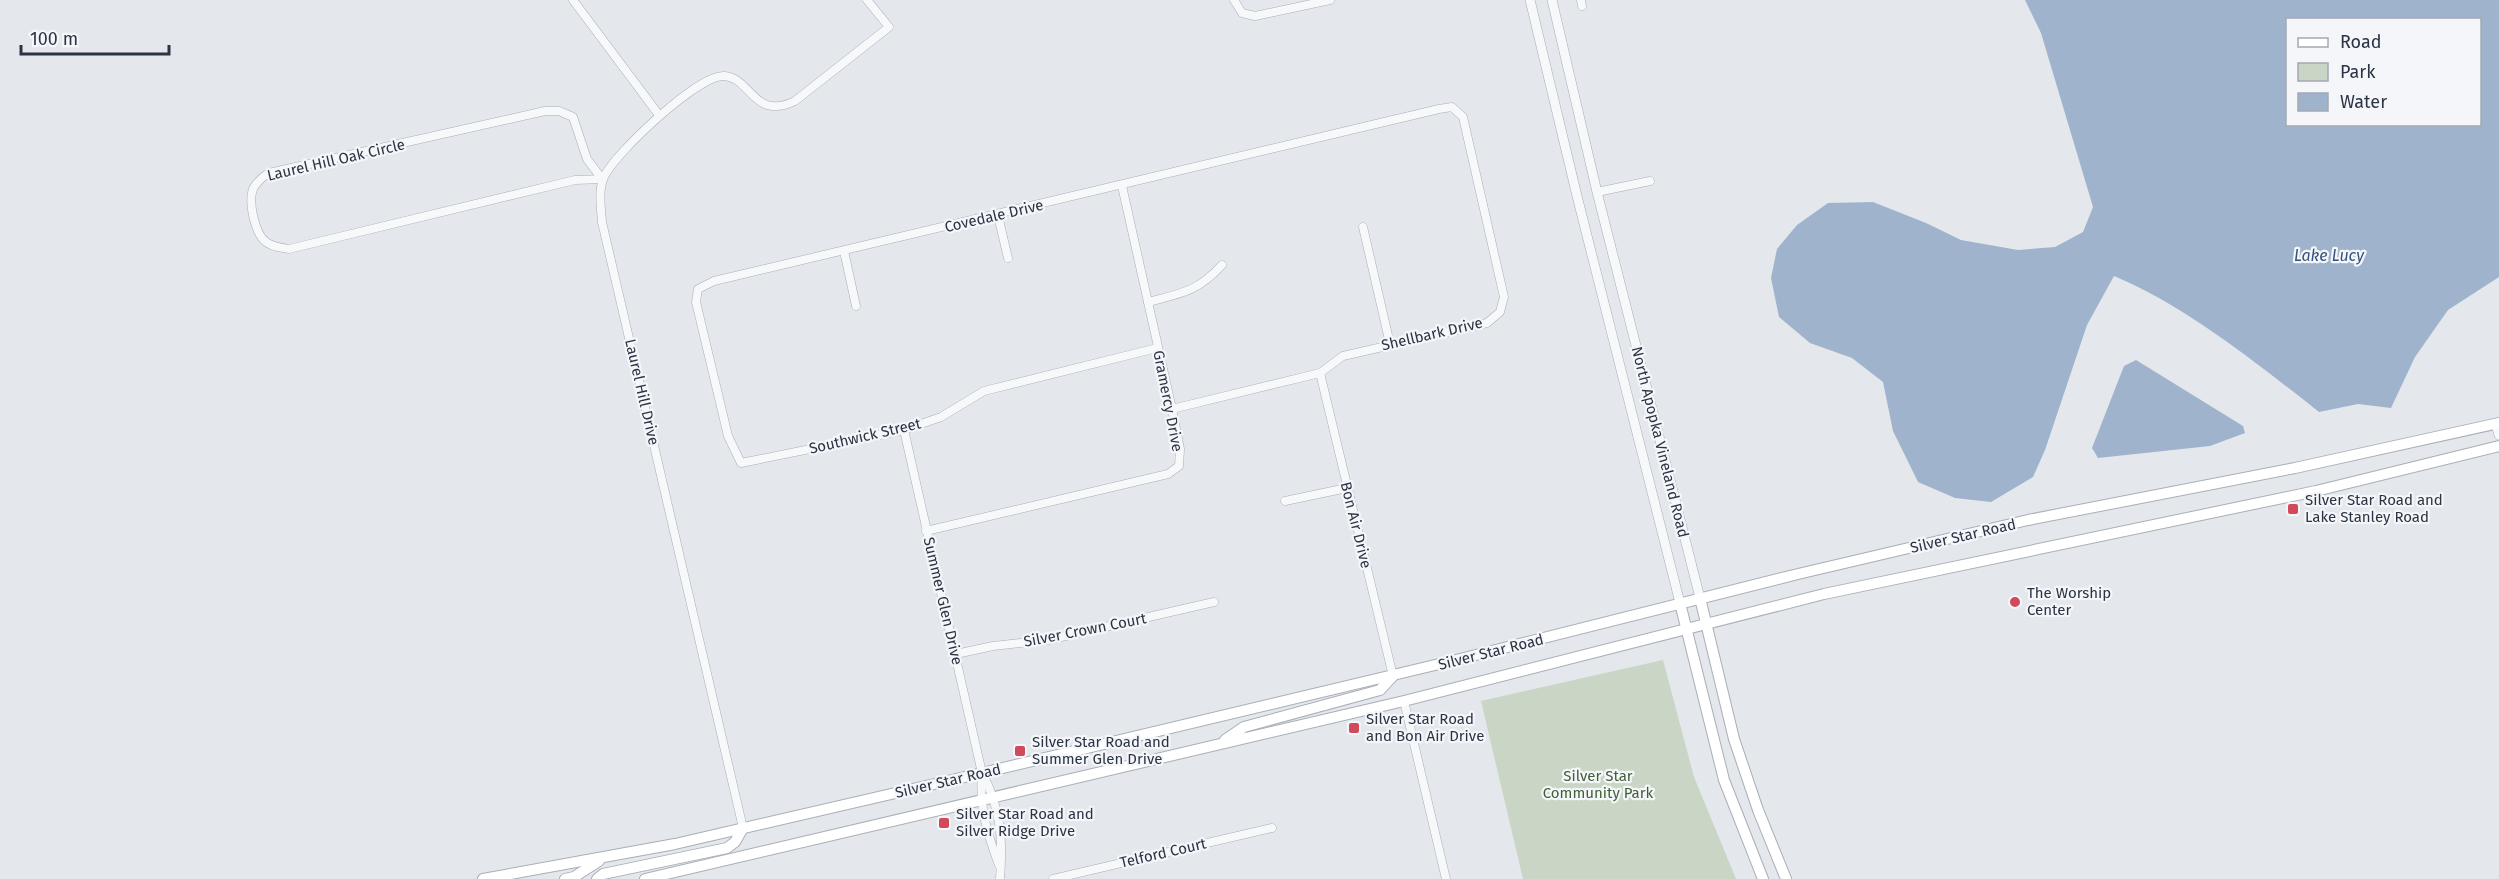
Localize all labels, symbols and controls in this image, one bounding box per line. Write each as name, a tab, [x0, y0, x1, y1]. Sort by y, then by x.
scale bar	[21, 18, 170, 56]
legend	[2286, 18, 2481, 126]
text: 100 m	[30, 28, 78, 50]
text: Road	[2340, 31, 2382, 53]
text: Park	[2340, 61, 2376, 83]
text: Water	[2340, 91, 2387, 113]
street label: Laurel Hill Oak Circle	[265, 135, 407, 185]
street label: Covedale Drive	[943, 196, 1045, 236]
water label: Lake Lucy	[2294, 246, 2365, 265]
street label: Shellbark Drive	[1380, 314, 1484, 354]
street label: Laurel Hill Drive	[621, 337, 663, 447]
street label: North Apopka Vineland Road	[1628, 345, 1692, 539]
street label: Gramercy Drive	[1149, 349, 1187, 453]
street label: Southwick Street	[807, 414, 923, 458]
street label: Bon Air Drive	[1337, 480, 1375, 570]
place label: Silver Star Road and Lake Stanley Road	[2305, 491, 2443, 526]
marker: Silver Star Road and Lake Stanley Road	[2286, 502, 2300, 516]
street label: Silver Star Road	[1908, 515, 2018, 557]
street label: Summer Glen Drive	[920, 535, 966, 667]
place label: The Worship Center	[2027, 584, 2111, 619]
marker: The Worship Center	[2008, 595, 2022, 609]
street label: Silver Crown Court	[1022, 609, 1148, 651]
street label: Silver Star Road	[1436, 630, 1546, 674]
place label: Silver Star Road and Bon Air Drive	[1366, 710, 1484, 745]
marker: Silver Star Road and Bon Air Drive	[1347, 721, 1361, 735]
place label: Silver Star Road and Summer Glen Drive	[1032, 733, 1170, 768]
marker: Silver Star Road and Summer Glen Drive	[1013, 744, 1027, 758]
street label: Silver Star Road	[893, 760, 1003, 802]
park label: Silver Star Community Park	[1543, 767, 1654, 802]
place label: Silver Star Road and Silver Ridge Drive	[956, 805, 1094, 840]
marker: Silver Star Road and Silver Ridge Drive	[937, 816, 951, 830]
street label: Telford Court	[1118, 834, 1209, 872]

